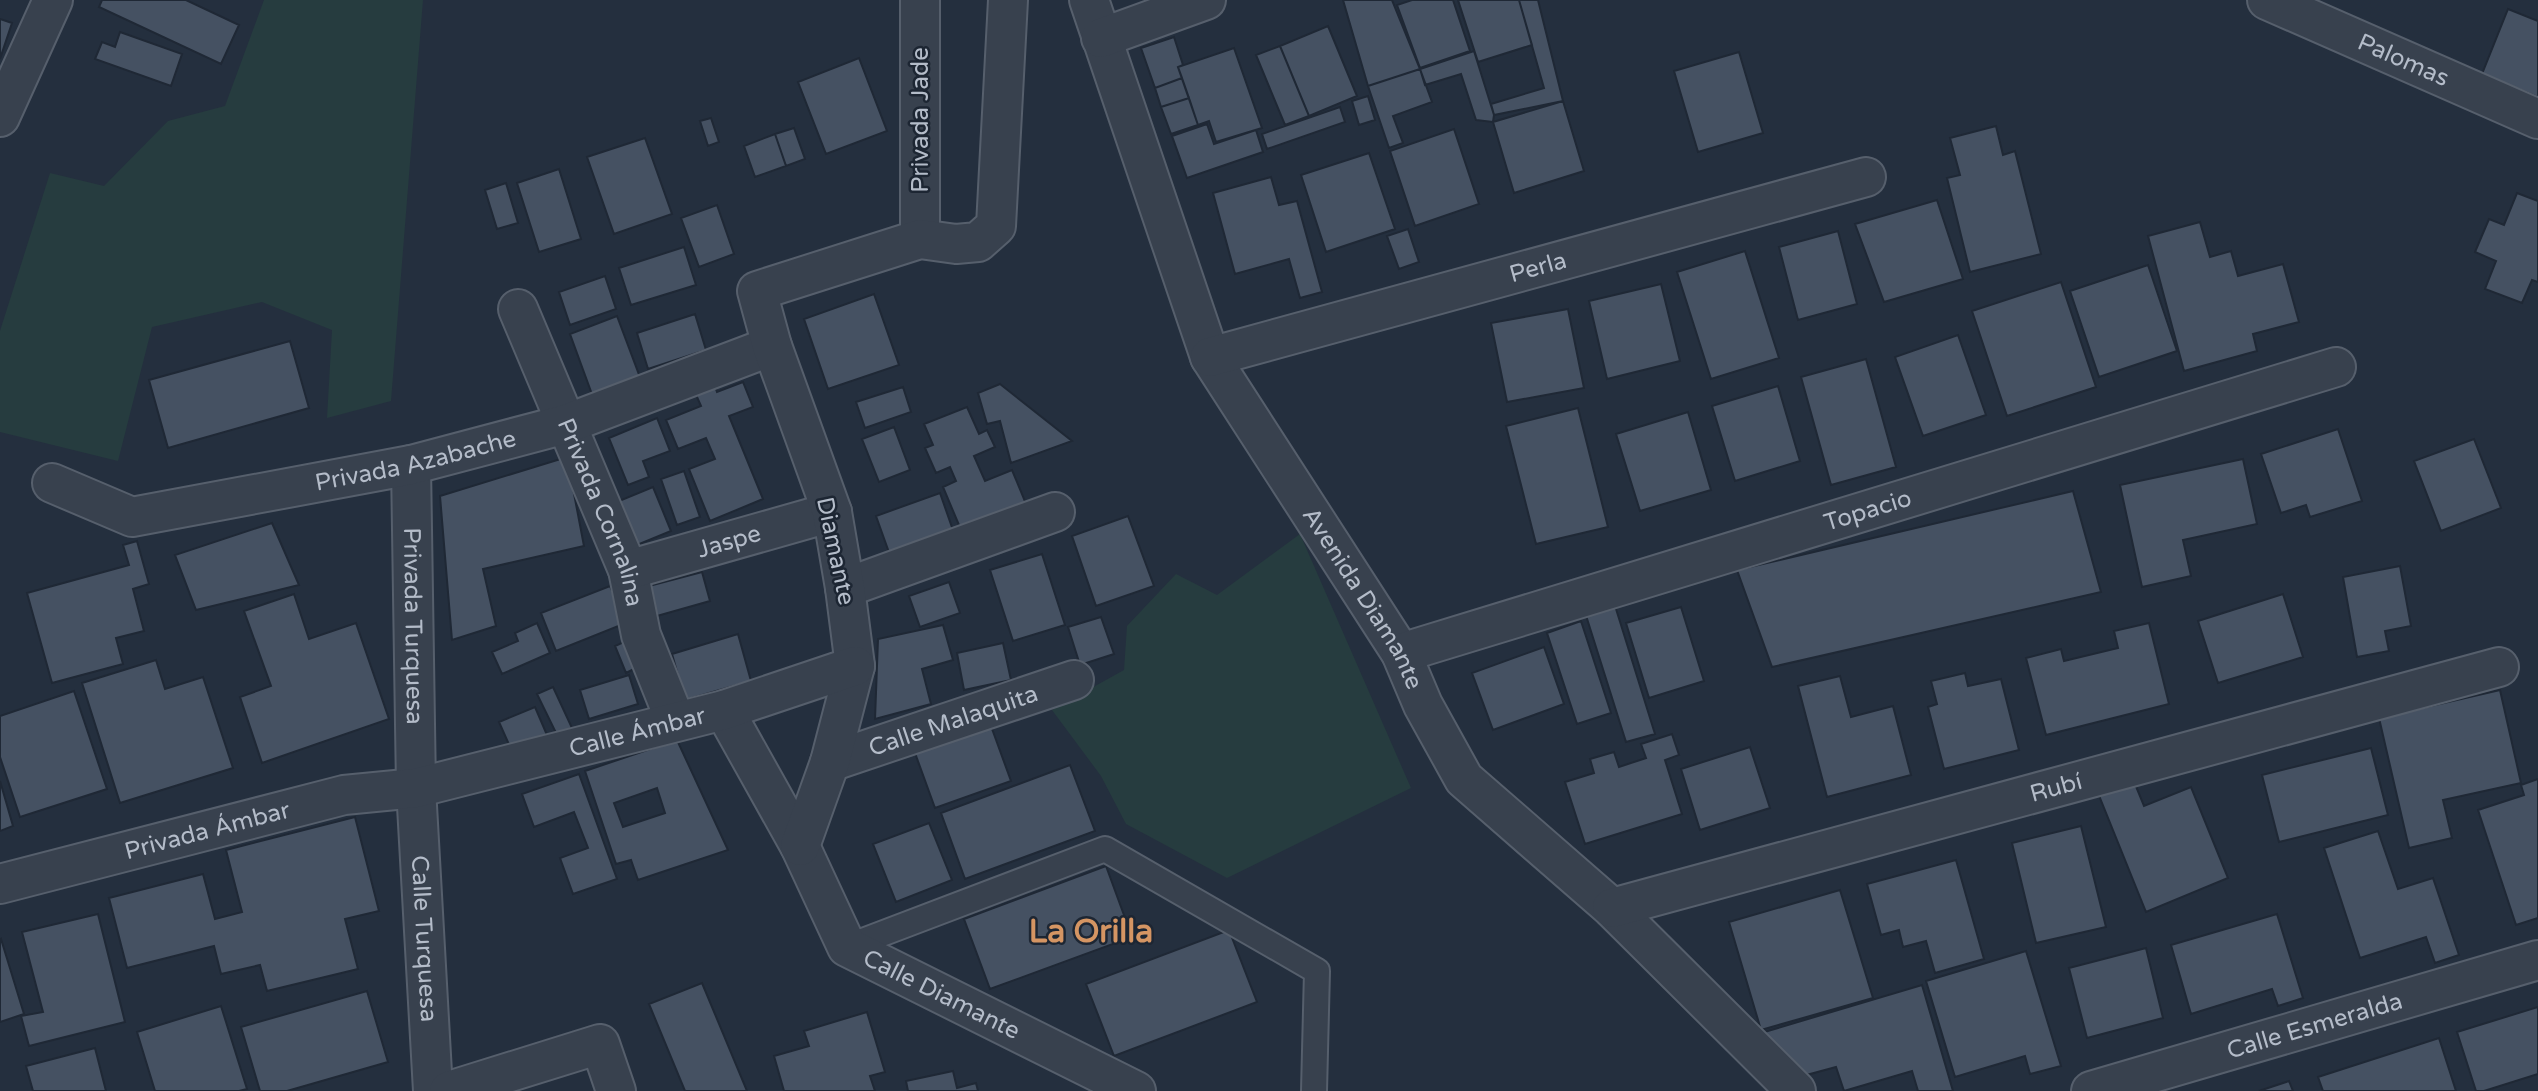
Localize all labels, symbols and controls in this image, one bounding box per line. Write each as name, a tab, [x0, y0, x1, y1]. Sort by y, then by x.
street label: Palomas	[2353, 28, 2453, 93]
street label: Privada Jade	[906, 47, 935, 193]
street label: Perla	[1506, 246, 1570, 289]
street label: Privada Cornalina	[551, 414, 649, 609]
street label: Privada Azabache	[313, 424, 519, 498]
street label: Topacio	[1821, 484, 1915, 538]
street label: Diamante	[810, 494, 861, 608]
street label: Avenida Diamante	[1296, 502, 1429, 694]
street label: Jaspe	[694, 519, 764, 565]
street label: Privada Turquesa	[397, 527, 429, 725]
street label: Calle Malaquita	[865, 679, 1042, 763]
street label: Calle Ámbar	[566, 701, 710, 764]
street label: Rubí	[2027, 767, 2085, 809]
street label: Privada Ámbar	[121, 795, 294, 866]
street label: Calle Turquesa	[405, 855, 443, 1023]
district label: La Orilla	[1029, 913, 1153, 951]
street label: Calle Diamante	[858, 943, 1025, 1046]
street label: Calle Esmeralda	[2223, 986, 2406, 1065]

